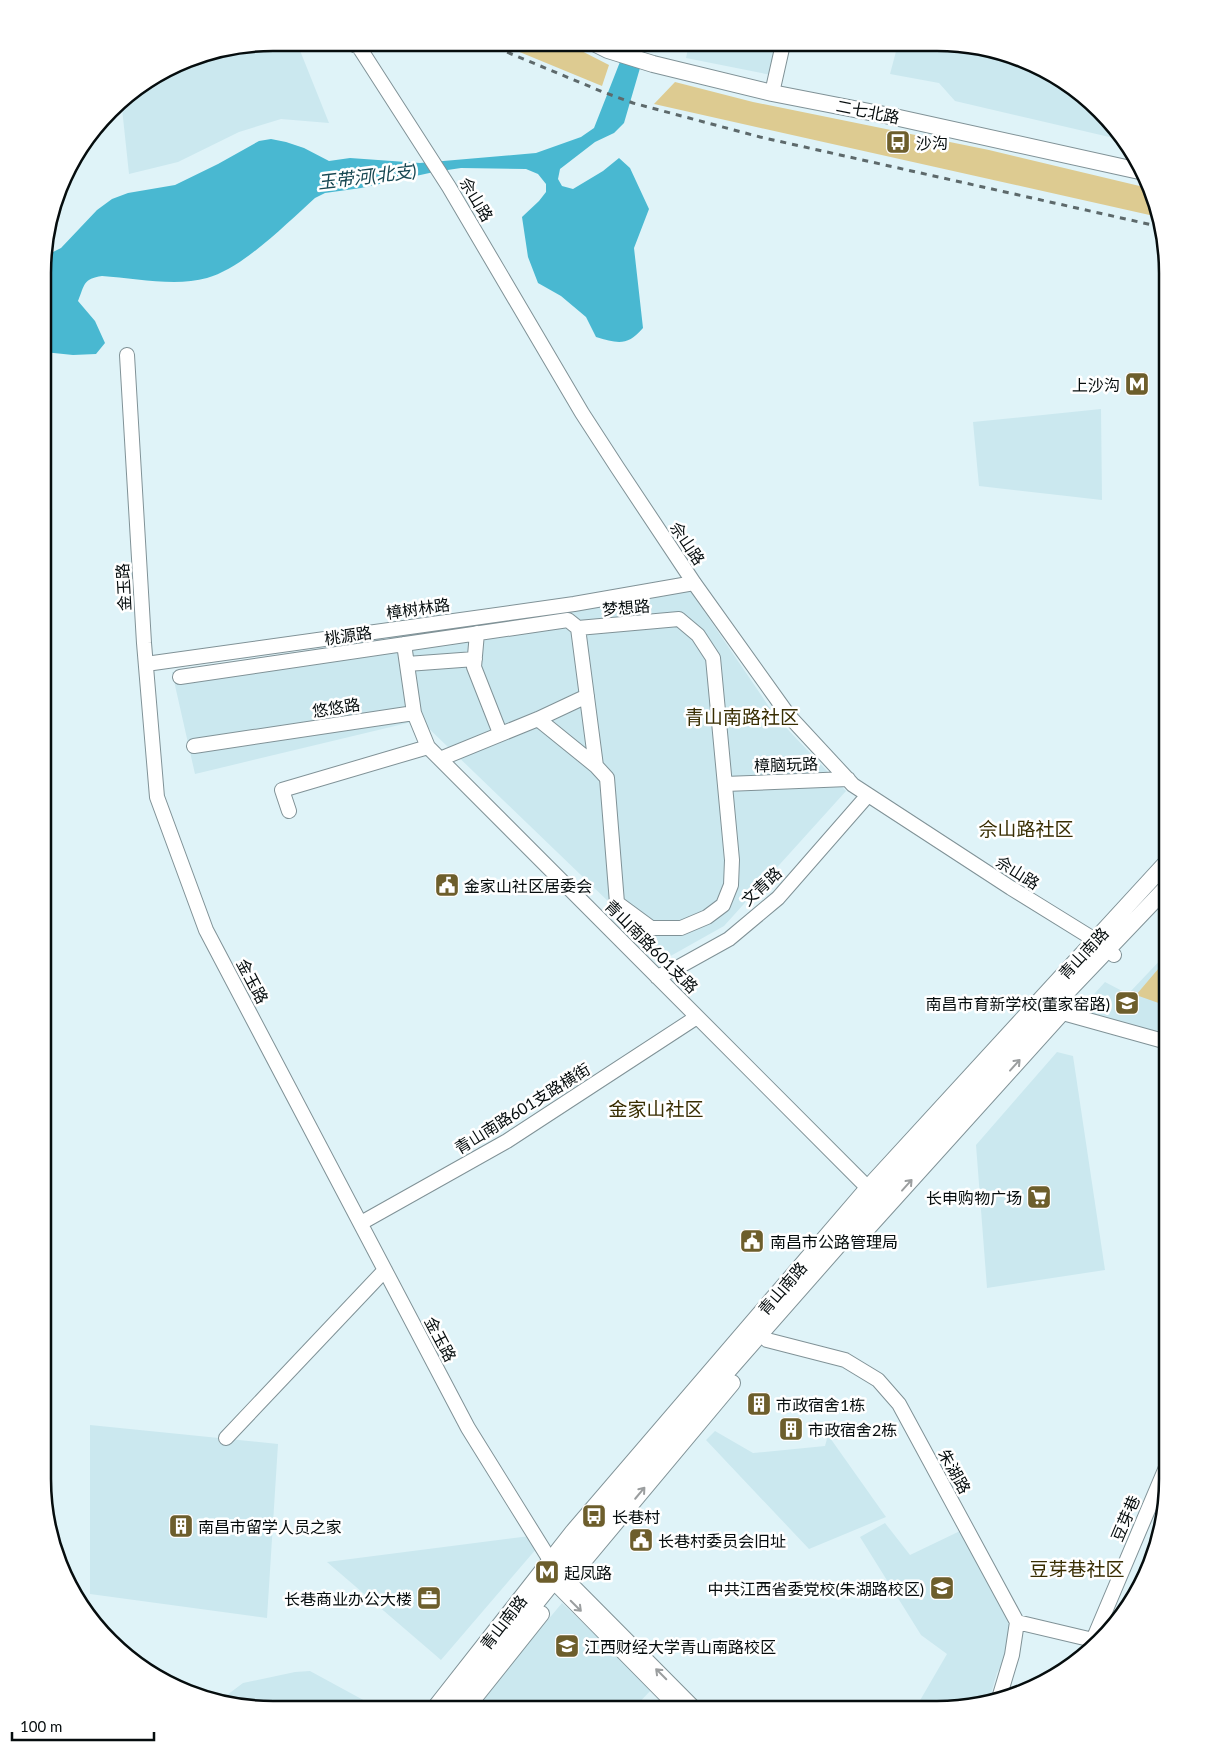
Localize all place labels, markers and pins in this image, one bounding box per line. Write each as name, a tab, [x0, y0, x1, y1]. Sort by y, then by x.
bus stop icon: 沙沟	[885, 129, 911, 155]
place label: 沙沟	[916, 133, 948, 152]
metro station icon: 上沙沟	[1124, 371, 1150, 397]
place label: 上沙沟	[1072, 375, 1120, 394]
public building icon: 金家山社区居委会	[434, 872, 460, 898]
place label: 金家山社区居委会	[464, 876, 592, 895]
school or university icon: 南昌市育新学校(董家窑路)	[1114, 990, 1140, 1016]
place label: 南昌市育新学校(董家窑路)	[925, 994, 1110, 1013]
supermarket icon: 长申购物广场	[1026, 1184, 1052, 1210]
place label: 长申购物广场	[926, 1188, 1022, 1207]
public building icon: 南昌市公路管理局	[739, 1228, 765, 1254]
place label: 南昌市公路管理局	[770, 1232, 898, 1251]
building icon: 市政宿舍1栋	[746, 1391, 772, 1417]
place label: 市政宿舍1栋	[776, 1395, 865, 1414]
building icon: 市政宿舍2栋	[778, 1416, 804, 1442]
place label: 市政宿舍2栋	[808, 1420, 897, 1439]
bus stop icon: 长巷村	[581, 1503, 607, 1529]
place label: 长巷村	[612, 1507, 660, 1526]
building icon: 南昌市留学人员之家	[168, 1513, 194, 1539]
place label: 南昌市留学人员之家	[198, 1517, 342, 1536]
public building icon: 长巷村委员会旧址	[628, 1527, 654, 1553]
place label: 长巷村委员会旧址	[658, 1531, 786, 1550]
metro station icon: 起凤路	[534, 1559, 560, 1585]
place label: 起凤路	[564, 1563, 612, 1582]
school or university icon: 中共江西省委党校(朱湖路校区)	[929, 1575, 955, 1601]
place label: 中共江西省委党校(朱湖路校区)	[707, 1579, 924, 1598]
office icon: 长巷商业办公大楼	[416, 1585, 442, 1611]
place label: 长巷商业办公大楼	[284, 1589, 412, 1608]
school or university icon: 江西财经大学青山南路校区	[554, 1633, 580, 1659]
place label: 江西财经大学青山南路校区	[584, 1637, 776, 1656]

